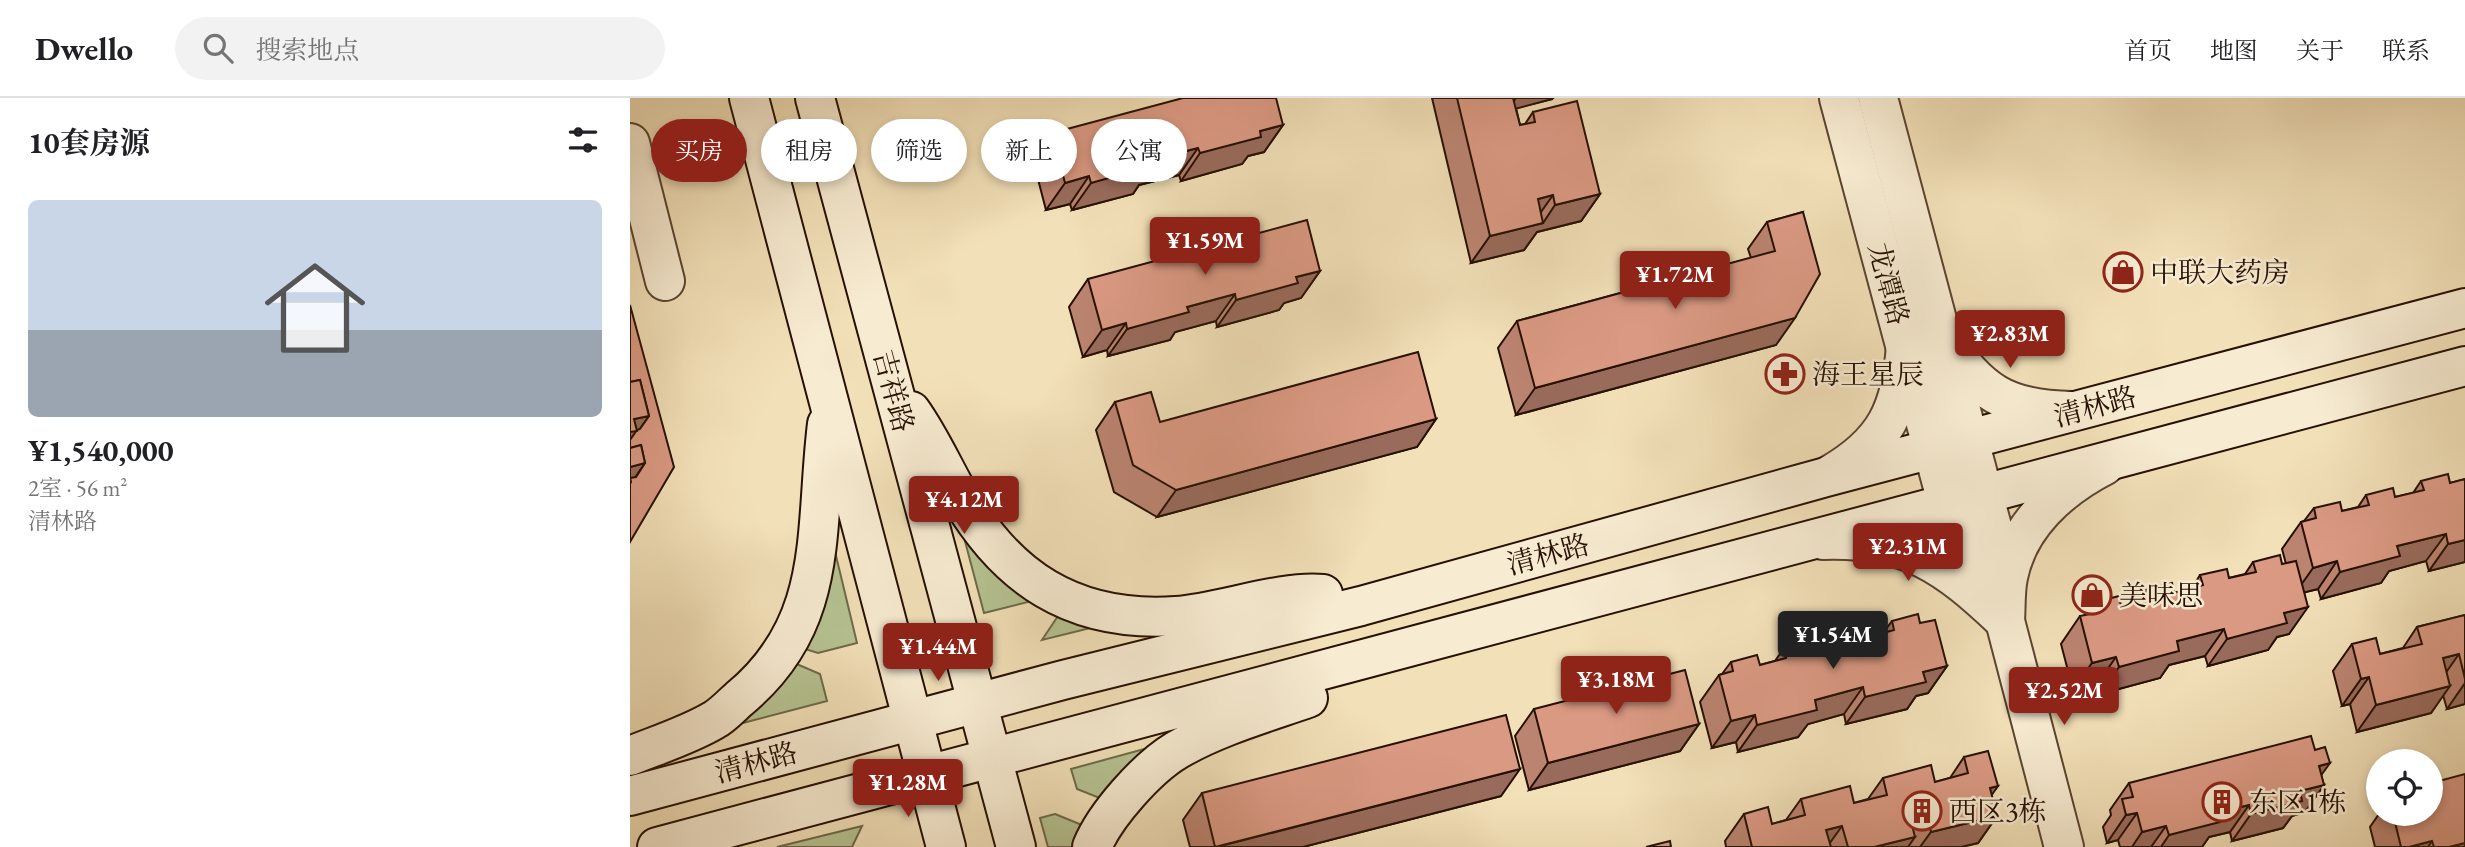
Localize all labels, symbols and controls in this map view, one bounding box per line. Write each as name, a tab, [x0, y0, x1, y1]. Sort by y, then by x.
search box	[175, 17, 665, 80]
text: Dwello	[35, 27, 133, 70]
icon: search	[199, 29, 237, 67]
text: 搜索地点	[255, 33, 359, 67]
text: 首页	[2124, 35, 2172, 66]
text: 地图	[2210, 35, 2258, 66]
text: 关于	[2296, 35, 2344, 66]
text: 联系	[2382, 35, 2430, 66]
chip: 买房	[651, 119, 747, 182]
chip: 租房	[761, 119, 857, 182]
chip: 筛选	[871, 119, 967, 182]
chip: 新上	[981, 119, 1077, 182]
chip: 公寓	[1091, 119, 1187, 182]
icon: filters	[564, 121, 602, 159]
text: 10套房源	[28, 123, 150, 162]
pin: ¥1.59M	[1148, 218, 1262, 277]
text: ¥1.59M	[1166, 225, 1244, 255]
street label: 龙潭路	[1861, 239, 1917, 329]
icon: home	[252, 245, 378, 371]
shop icon: 中联大药房	[2102, 251, 2144, 293]
pin: ¥1.72M	[1618, 252, 1732, 311]
place label: 中联大药房	[2150, 254, 2290, 290]
text: ¥1.72M	[1636, 259, 1714, 289]
pin: ¥2.83M	[1953, 310, 2067, 370]
text: ¥2.83M	[1971, 318, 2049, 348]
street label: 吉祥路	[866, 346, 922, 436]
pharmacy icon: 海王星辰	[1764, 353, 1806, 395]
place label: 海王星辰	[1812, 356, 1924, 392]
street label: 清林路	[2050, 378, 2140, 434]
text: ¥1,540,000	[28, 431, 174, 470]
text: 2室 · 56 m²	[28, 473, 127, 503]
pin: ¥4.12M	[907, 476, 1021, 536]
text: ¥4.12M	[925, 484, 1003, 514]
text: 清林路	[28, 506, 97, 536]
pin: ¥2.31M	[1851, 524, 1965, 583]
street label: 清林路	[1503, 526, 1593, 582]
text: ¥2.31M	[1869, 531, 1947, 561]
shop icon: 美味思	[2071, 574, 2113, 616]
place label: 美味思	[2119, 577, 2203, 613]
pin: ¥1.54M	[1776, 612, 1890, 671]
text: ¥1.54M	[1794, 619, 1872, 649]
pin: ¥1.44M	[881, 624, 995, 683]
text: ¥1.44M	[899, 631, 977, 661]
pin: ¥3.18M	[1559, 656, 1673, 716]
text: ¥3.18M	[1577, 664, 1655, 694]
pin: ¥2.52M	[2007, 668, 2121, 727]
text: ¥2.52M	[2025, 675, 2103, 705]
street label: 清林路	[711, 734, 801, 790]
map controls	[2366, 749, 2443, 826]
button: locate	[2366, 749, 2443, 826]
pin: ¥1.28M	[851, 760, 965, 819]
text: ¥1.28M	[869, 767, 947, 797]
building icon: 东区1栋	[2201, 781, 2243, 823]
place label: 东区1栋	[2249, 784, 2346, 820]
building icon: 西区3栋	[1901, 790, 1943, 832]
place label: 西区3栋	[1949, 793, 2046, 829]

